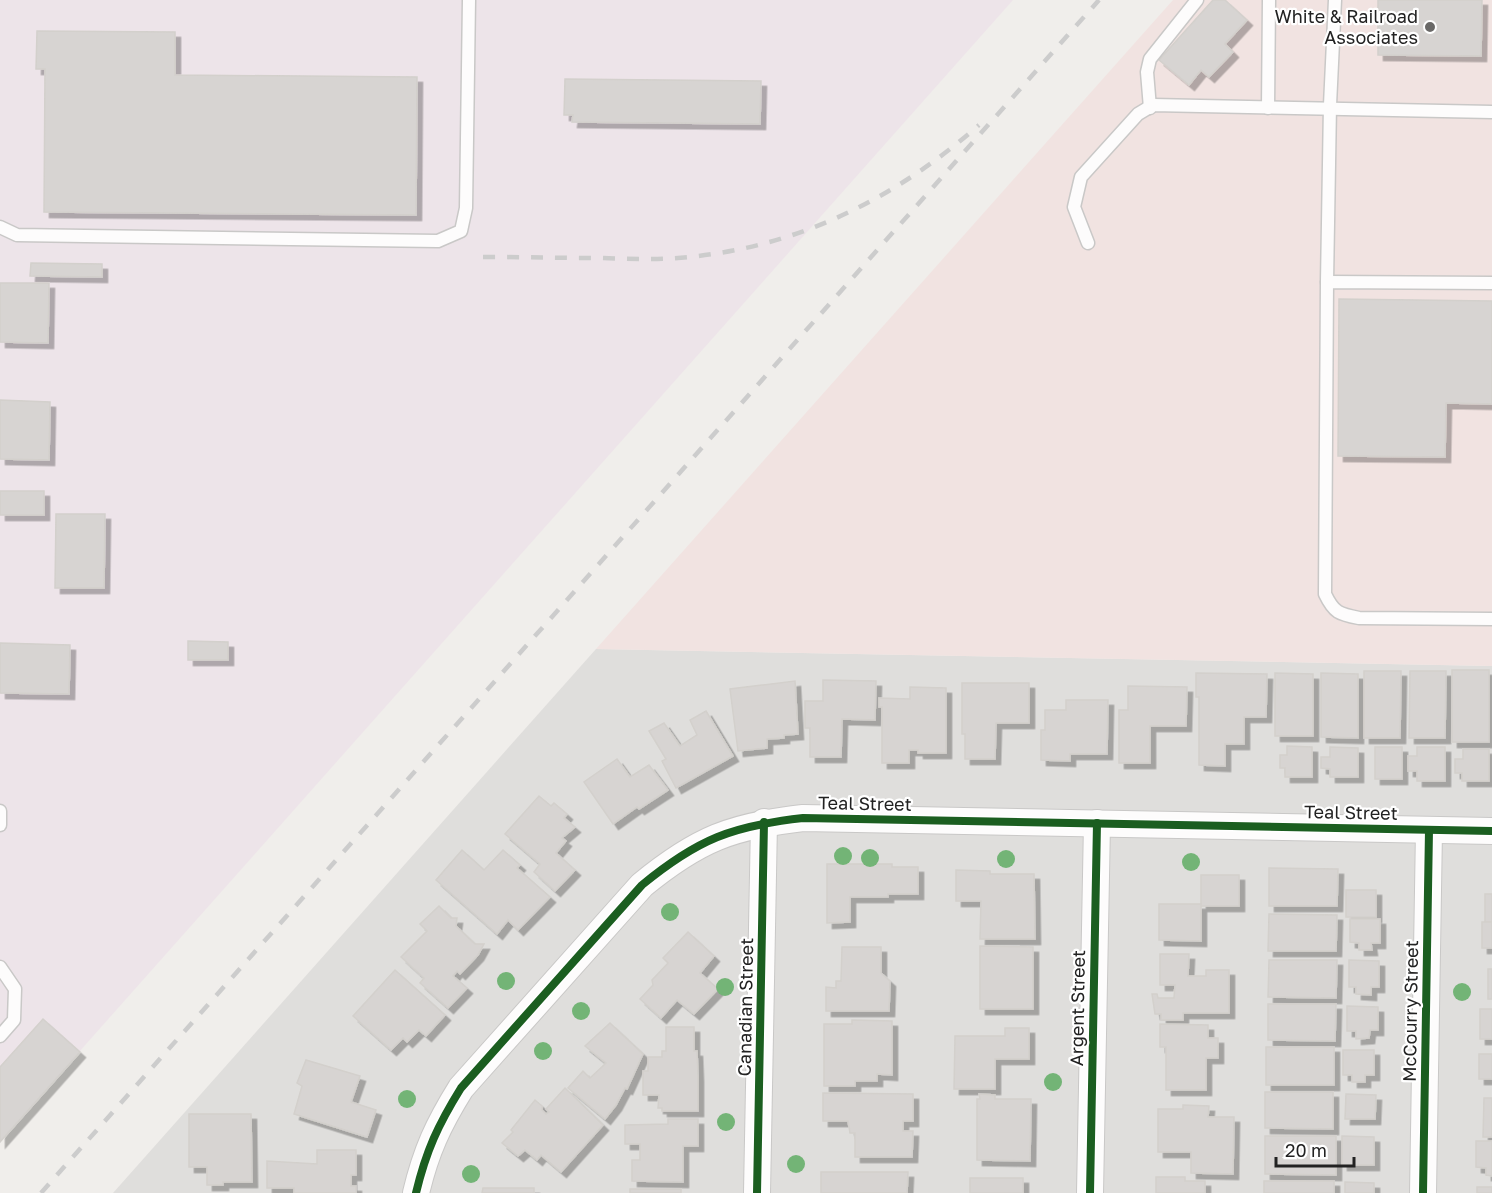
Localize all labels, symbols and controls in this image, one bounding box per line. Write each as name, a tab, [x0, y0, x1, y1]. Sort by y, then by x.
place label: White & Railroad Associates	[1274, 5, 1418, 48]
marker: White & Railroad Associates	[1423, 20, 1437, 34]
street label: Teal Street	[818, 791, 912, 815]
street label: Teal Street	[1304, 800, 1398, 824]
street label: Canadian Street	[733, 938, 757, 1076]
street label: McCourry Street	[1398, 940, 1422, 1082]
street label: Argent Street	[1065, 950, 1089, 1066]
scale bar	[1276, 1130, 1354, 1168]
text: 20 m	[1285, 1139, 1327, 1161]

